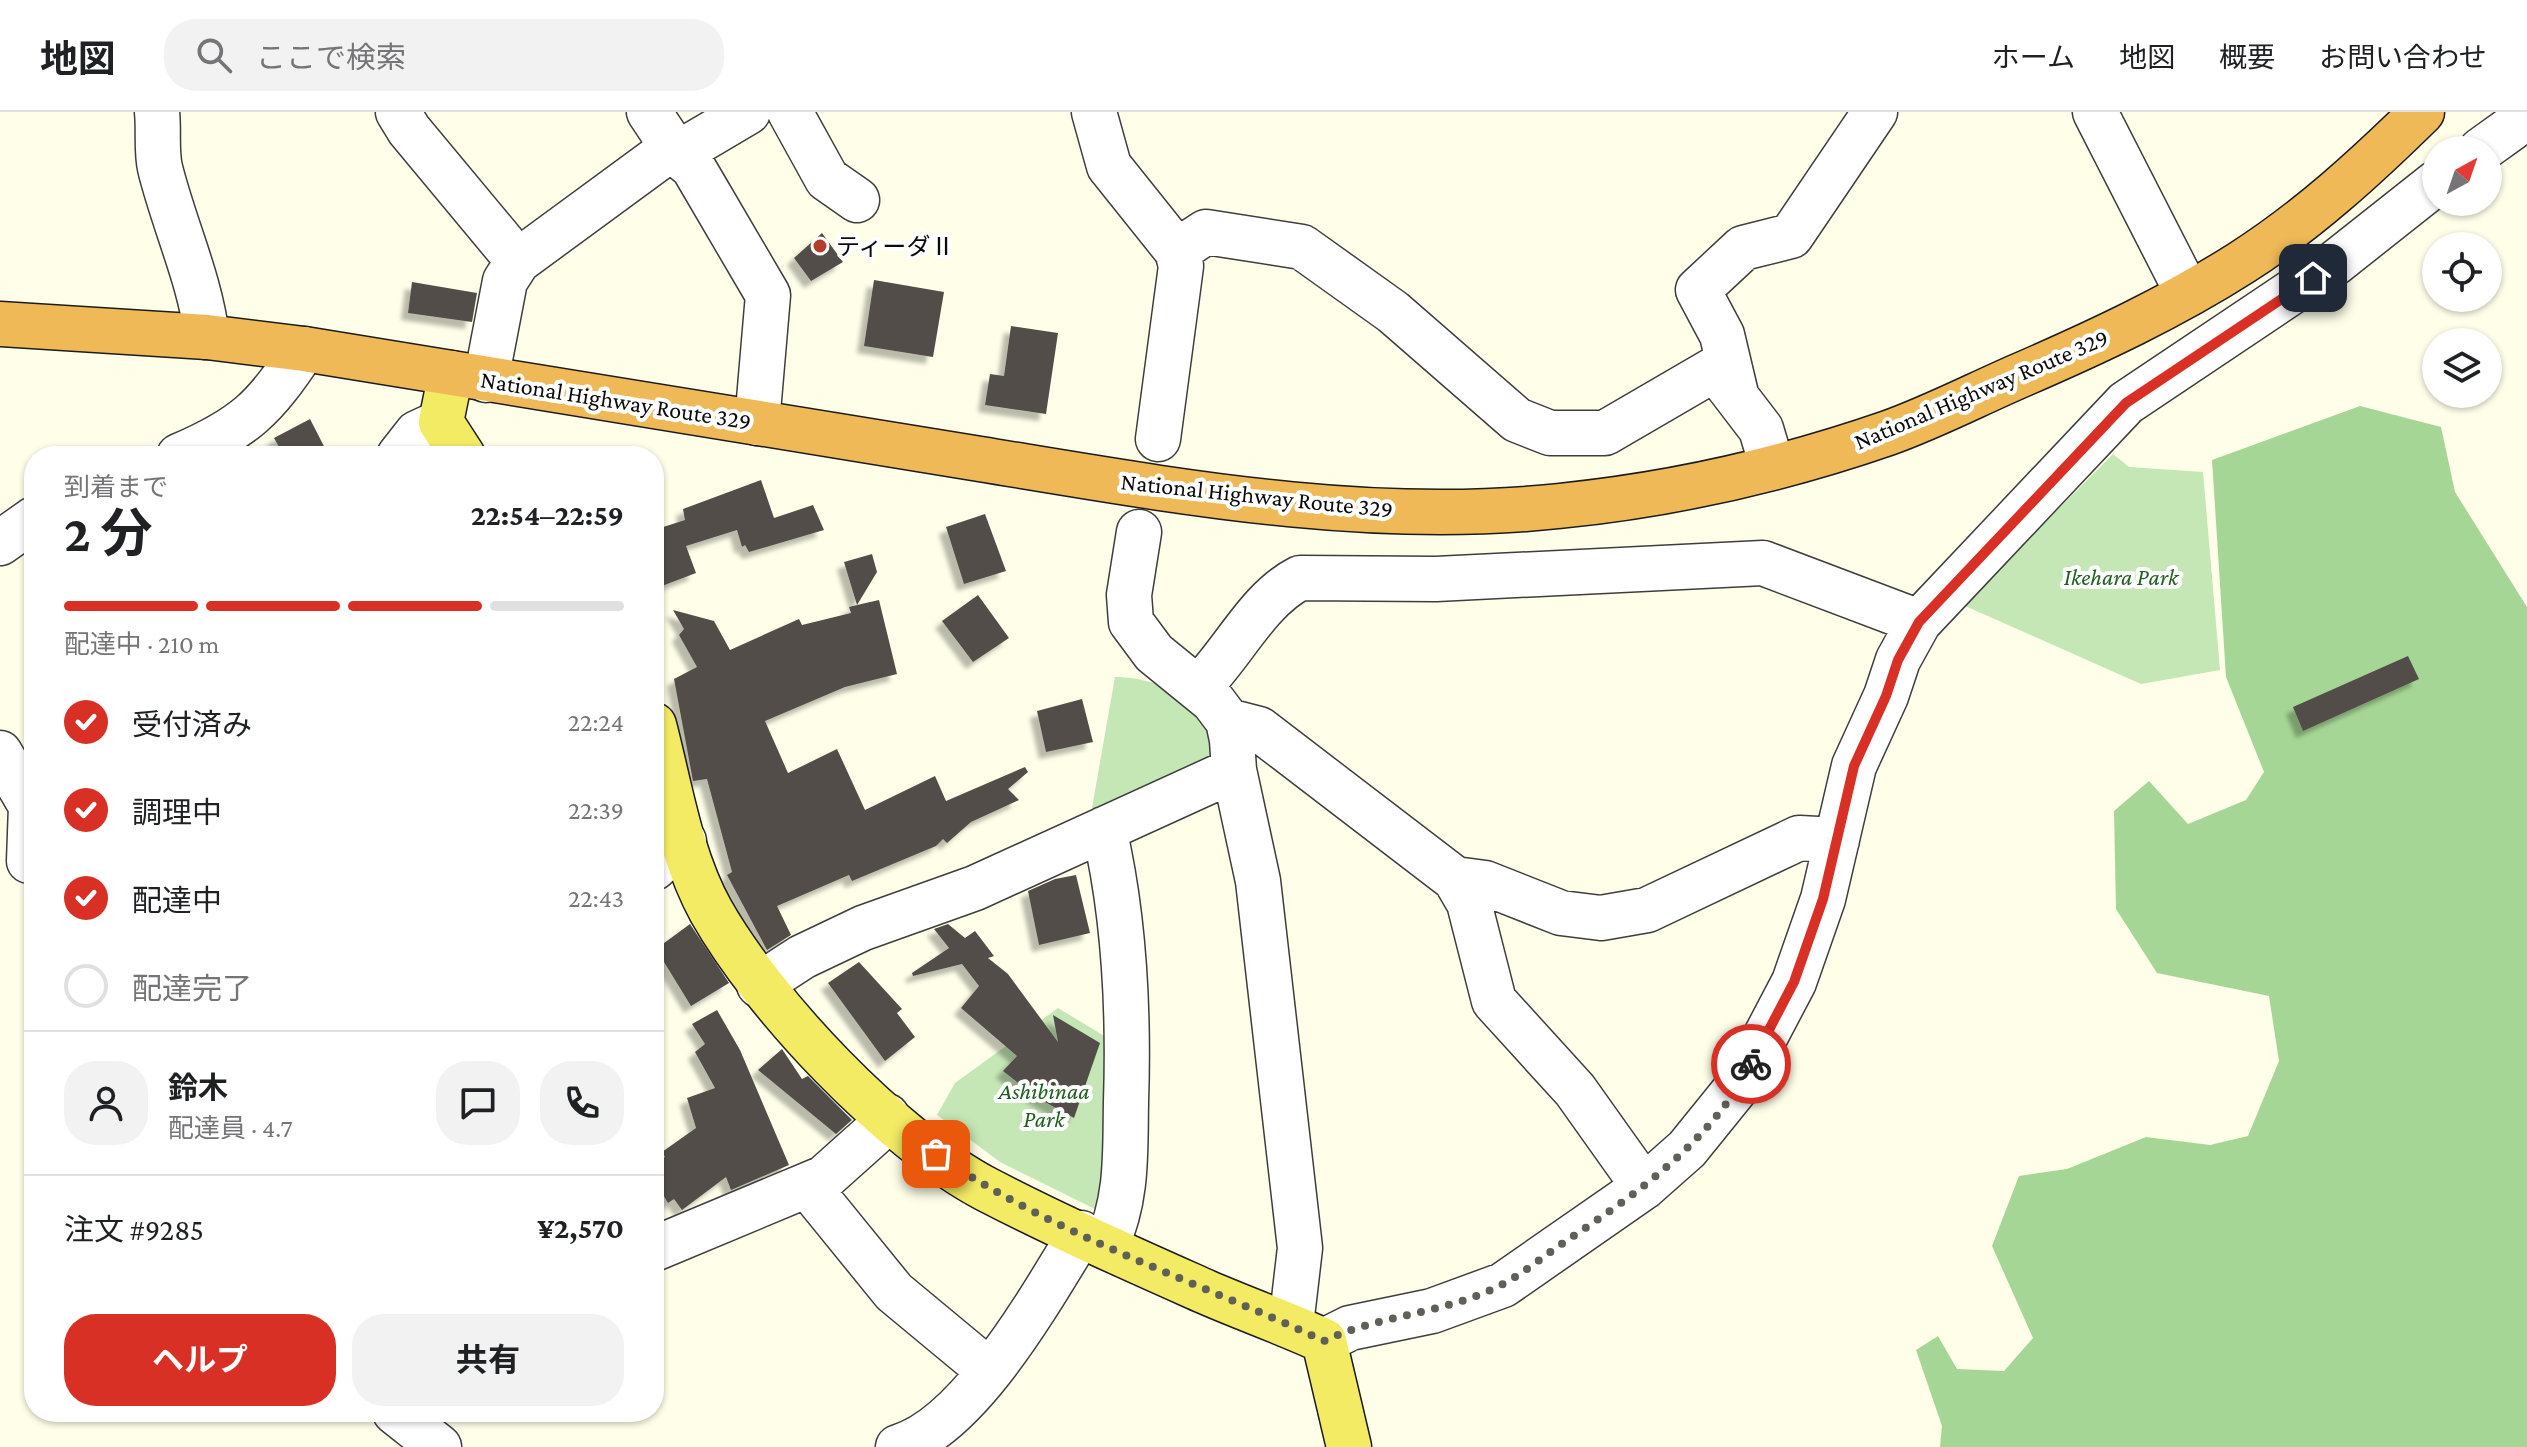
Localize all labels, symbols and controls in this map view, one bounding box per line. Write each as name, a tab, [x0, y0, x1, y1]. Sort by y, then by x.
search box	[164, 19, 724, 91]
icon: search	[192, 33, 236, 77]
text: 地図	[40, 38, 116, 80]
text: ここで検索	[256, 41, 406, 74]
text: ホーム	[1992, 42, 2075, 73]
text: 地図	[2119, 42, 2175, 73]
text: 概要	[2219, 42, 2275, 73]
text: お問い合わせ	[2319, 42, 2487, 73]
north arrow	[2422, 136, 2502, 216]
map controls	[2422, 136, 2502, 408]
button: locate	[2422, 232, 2502, 312]
place label: ティーダⅡ	[836, 233, 955, 260]
marker: ティーダⅡ	[811, 237, 829, 255]
pin	[2279, 244, 2347, 312]
icon: home	[2291, 256, 2335, 300]
street label: National Highway Route 329	[1850, 323, 2112, 455]
button: layers	[2422, 328, 2502, 408]
street label: National Highway Route 329	[479, 365, 753, 435]
street label: National Highway Route 329	[1120, 467, 1394, 523]
text: 到着まで	[64, 473, 168, 502]
text: 22:54–22:59	[471, 498, 624, 531]
text: 2 分	[64, 504, 153, 562]
park label: Ikehara Park	[2064, 563, 2180, 590]
text: 配達中 · 210 m	[64, 630, 220, 659]
icon: check	[64, 700, 108, 744]
text: 受付済み	[132, 708, 252, 741]
text: 22:24	[568, 708, 624, 737]
icon: check	[64, 788, 108, 832]
text: 調理中	[132, 796, 222, 829]
text: 22:39	[568, 796, 624, 825]
icon: check	[64, 876, 108, 920]
text: 配達中	[132, 884, 222, 917]
text: 22:43	[568, 884, 624, 913]
text: 配達完了	[132, 972, 252, 1005]
courier	[1711, 1024, 1791, 1104]
icon: bike	[1729, 1042, 1773, 1086]
button: person	[64, 1061, 148, 1145]
button: chat	[436, 1061, 520, 1145]
button: phone	[540, 1061, 624, 1145]
text: 鈴木	[168, 1071, 228, 1104]
park label: Ashibinaa Park	[997, 1077, 1090, 1132]
text: 配達員 · 4.7	[168, 1114, 292, 1143]
pin	[902, 1120, 970, 1188]
icon: bag	[914, 1132, 958, 1176]
text: ¥2,570	[537, 1211, 624, 1244]
text: 注文 #9285	[64, 1213, 204, 1246]
button: ヘルプ	[64, 1314, 336, 1406]
button: 共有	[352, 1314, 624, 1406]

